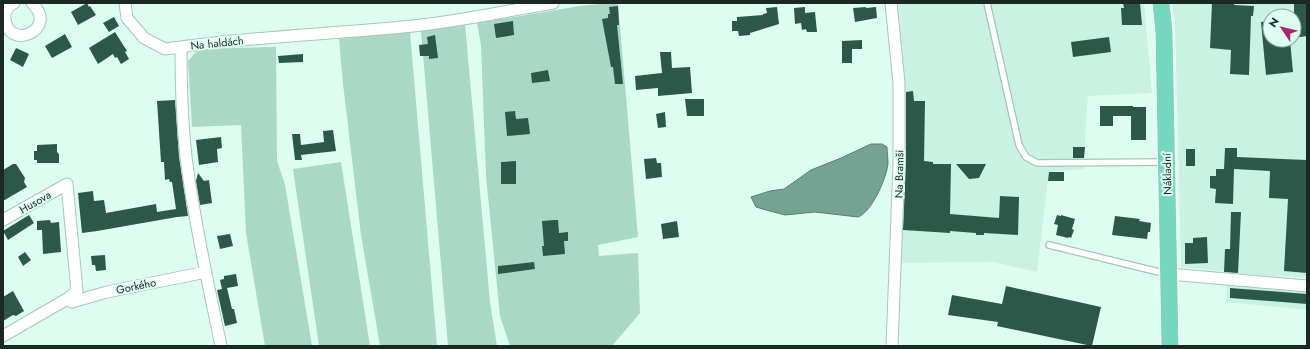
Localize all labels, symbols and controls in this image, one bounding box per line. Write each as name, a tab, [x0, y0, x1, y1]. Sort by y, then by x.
north arrow	[1262, 8, 1302, 48]
text: N	[1265, 14, 1283, 30]
street label: Na haldách	[190, 32, 244, 54]
street label: Na Bramši	[891, 150, 907, 198]
street label: Nákladní	[1159, 152, 1175, 195]
street label: Husova	[16, 187, 54, 217]
street label: Gorkého	[115, 274, 157, 298]

